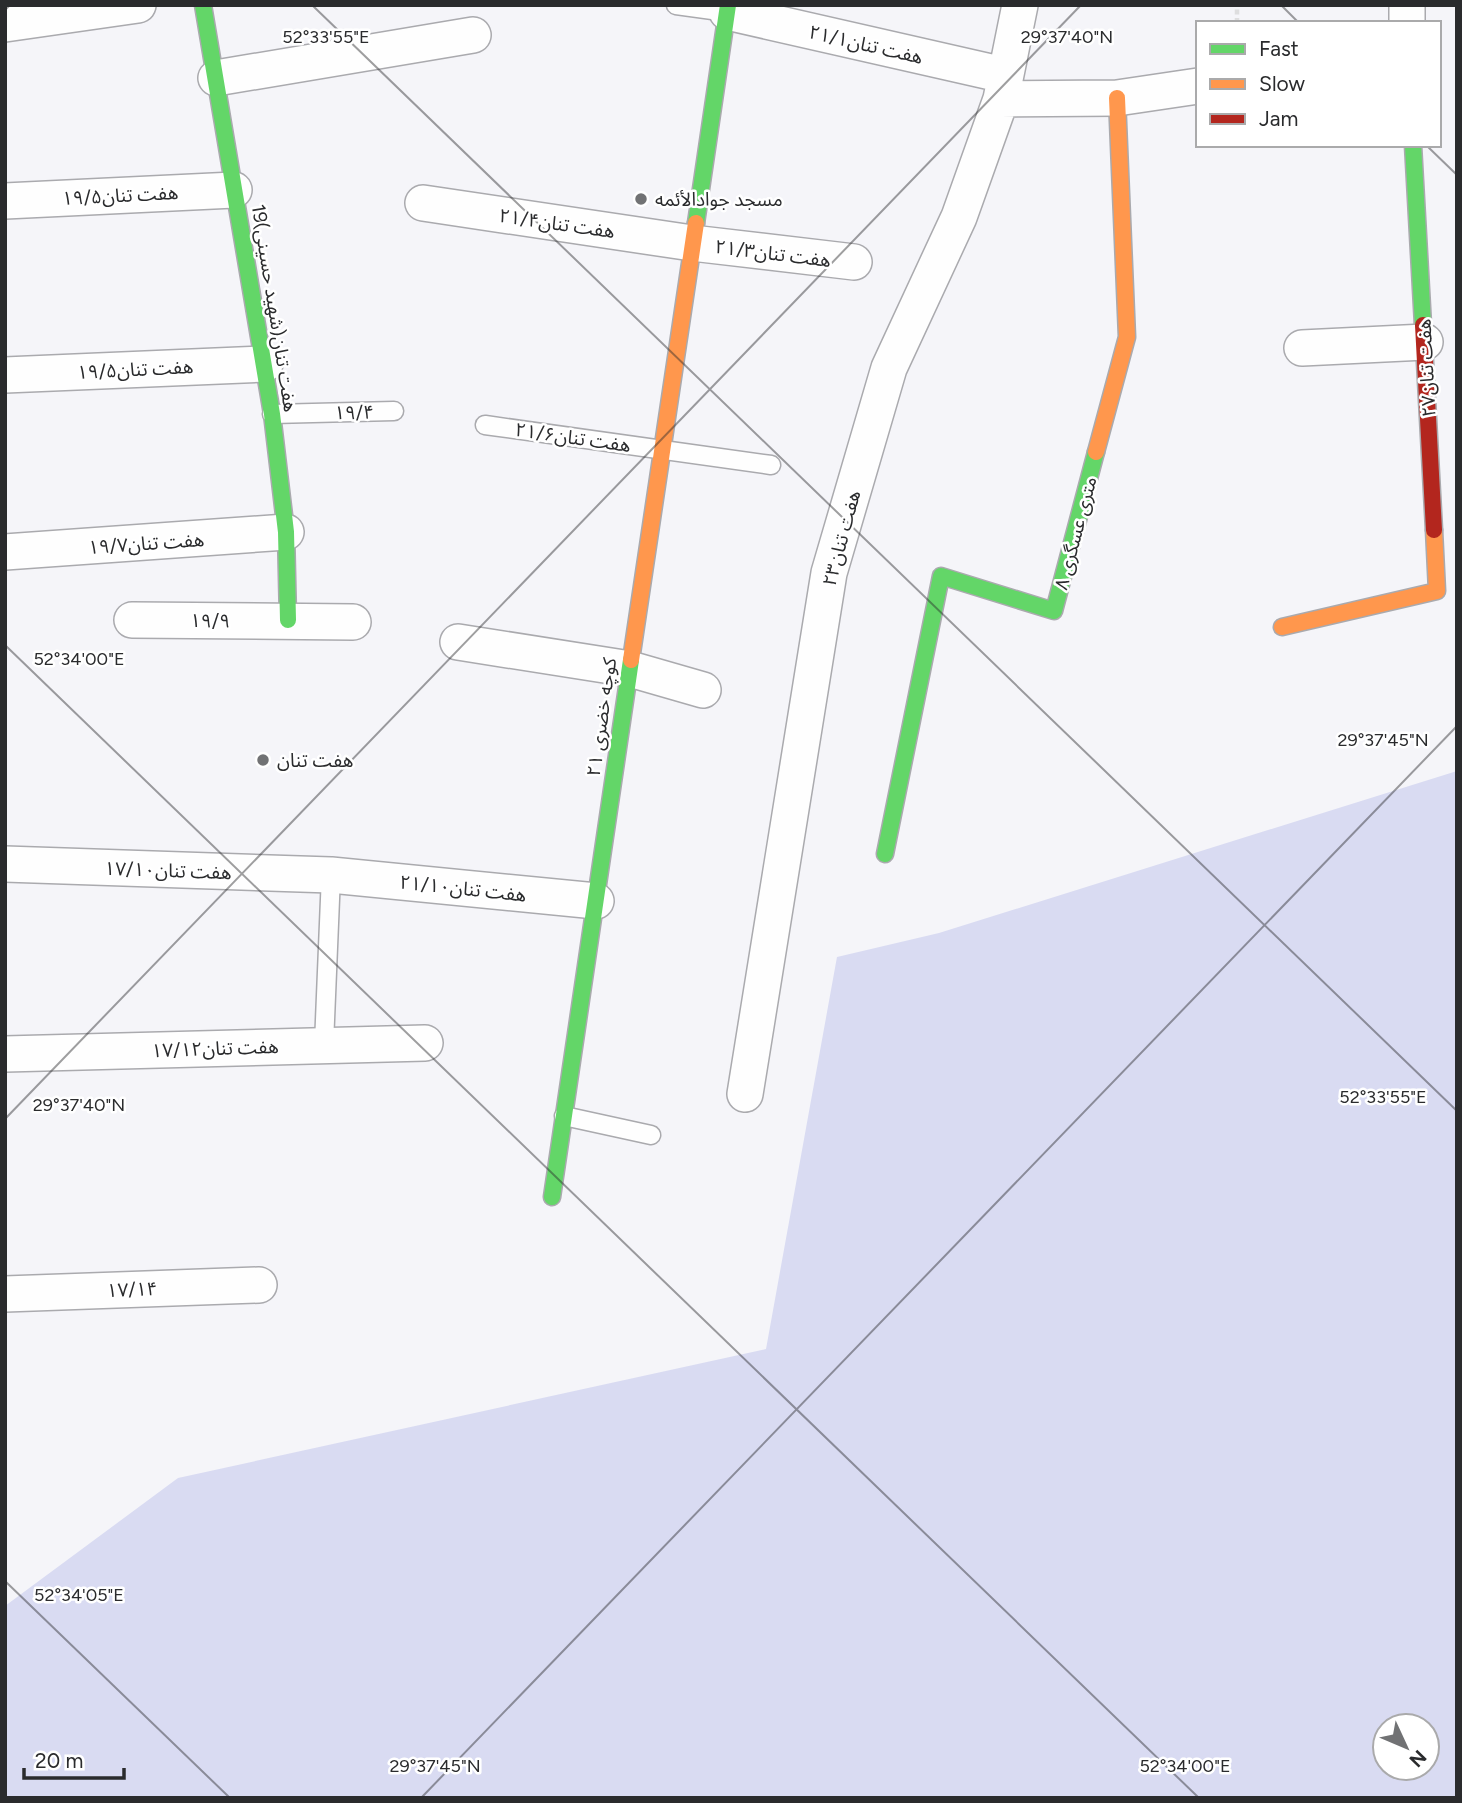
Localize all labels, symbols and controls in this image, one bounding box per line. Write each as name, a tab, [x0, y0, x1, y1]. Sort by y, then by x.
street label: ۲۱/۱هفت تنان	[807, 20, 925, 69]
legend	[1196, 21, 1441, 147]
text: 52°33'55"E	[282, 26, 370, 48]
text: 29°37'40"N	[1021, 26, 1113, 48]
text: Fast	[1259, 36, 1299, 61]
text: Slow	[1259, 71, 1305, 96]
text: Jam	[1259, 106, 1298, 131]
street label: هفت تنان۱۹/۵	[61, 181, 179, 210]
place label: مسجد جوادالأئمه	[655, 188, 783, 211]
marker: مسجد جوادالأئمه	[633, 191, 649, 207]
street label: 19هفت تنان(شهید حسینی)	[247, 203, 302, 414]
street label: ۲۱/۴هفت تنان	[498, 204, 616, 243]
street label: ۲۱/۳هفت تنان	[714, 235, 832, 272]
street label: هفت تنان۲۷	[1412, 318, 1441, 418]
street label: ۱۹/۵هفت تنان	[76, 355, 194, 384]
street label: ۱۹/۴	[334, 401, 374, 424]
street label: ۲۱/۶هفت تنان	[514, 418, 632, 457]
street label: ۸ متری عسگری	[1049, 474, 1102, 592]
street label: هفت تنان۲۳	[818, 488, 865, 589]
street label: ۱۹/۷هفت تنان	[87, 528, 205, 559]
street label: ۱۹/۹	[190, 609, 230, 632]
text: 52°34'00"E	[33, 648, 125, 670]
street label: کوچه خضری ۲۱	[582, 655, 622, 778]
text: 29°37'45"N	[1337, 729, 1429, 751]
place label: هفت تنان	[277, 749, 354, 772]
marker: هفت تنان	[255, 752, 271, 768]
street label: ۱۷/۱۰هفت تنان	[104, 857, 232, 884]
street label: ۲۱/۱۰هفت تنان	[398, 870, 528, 907]
street label: ۱۷/۱۲هفت تنان	[151, 1035, 279, 1062]
text: 52°33'55"E	[1339, 1086, 1427, 1108]
text: 29°37'40"N	[33, 1094, 125, 1116]
street label: ۱۷/۱۴	[106, 1277, 158, 1302]
text: 52°34'05"E	[34, 1584, 124, 1606]
north arrow	[1371, 1712, 1441, 1782]
scale bar	[24, 1736, 124, 1780]
text: N	[1404, 1745, 1431, 1772]
text: 20 m	[35, 1748, 83, 1773]
text: 29°37'45"N	[389, 1755, 481, 1777]
text: 52°34'00"E	[1139, 1755, 1231, 1777]

